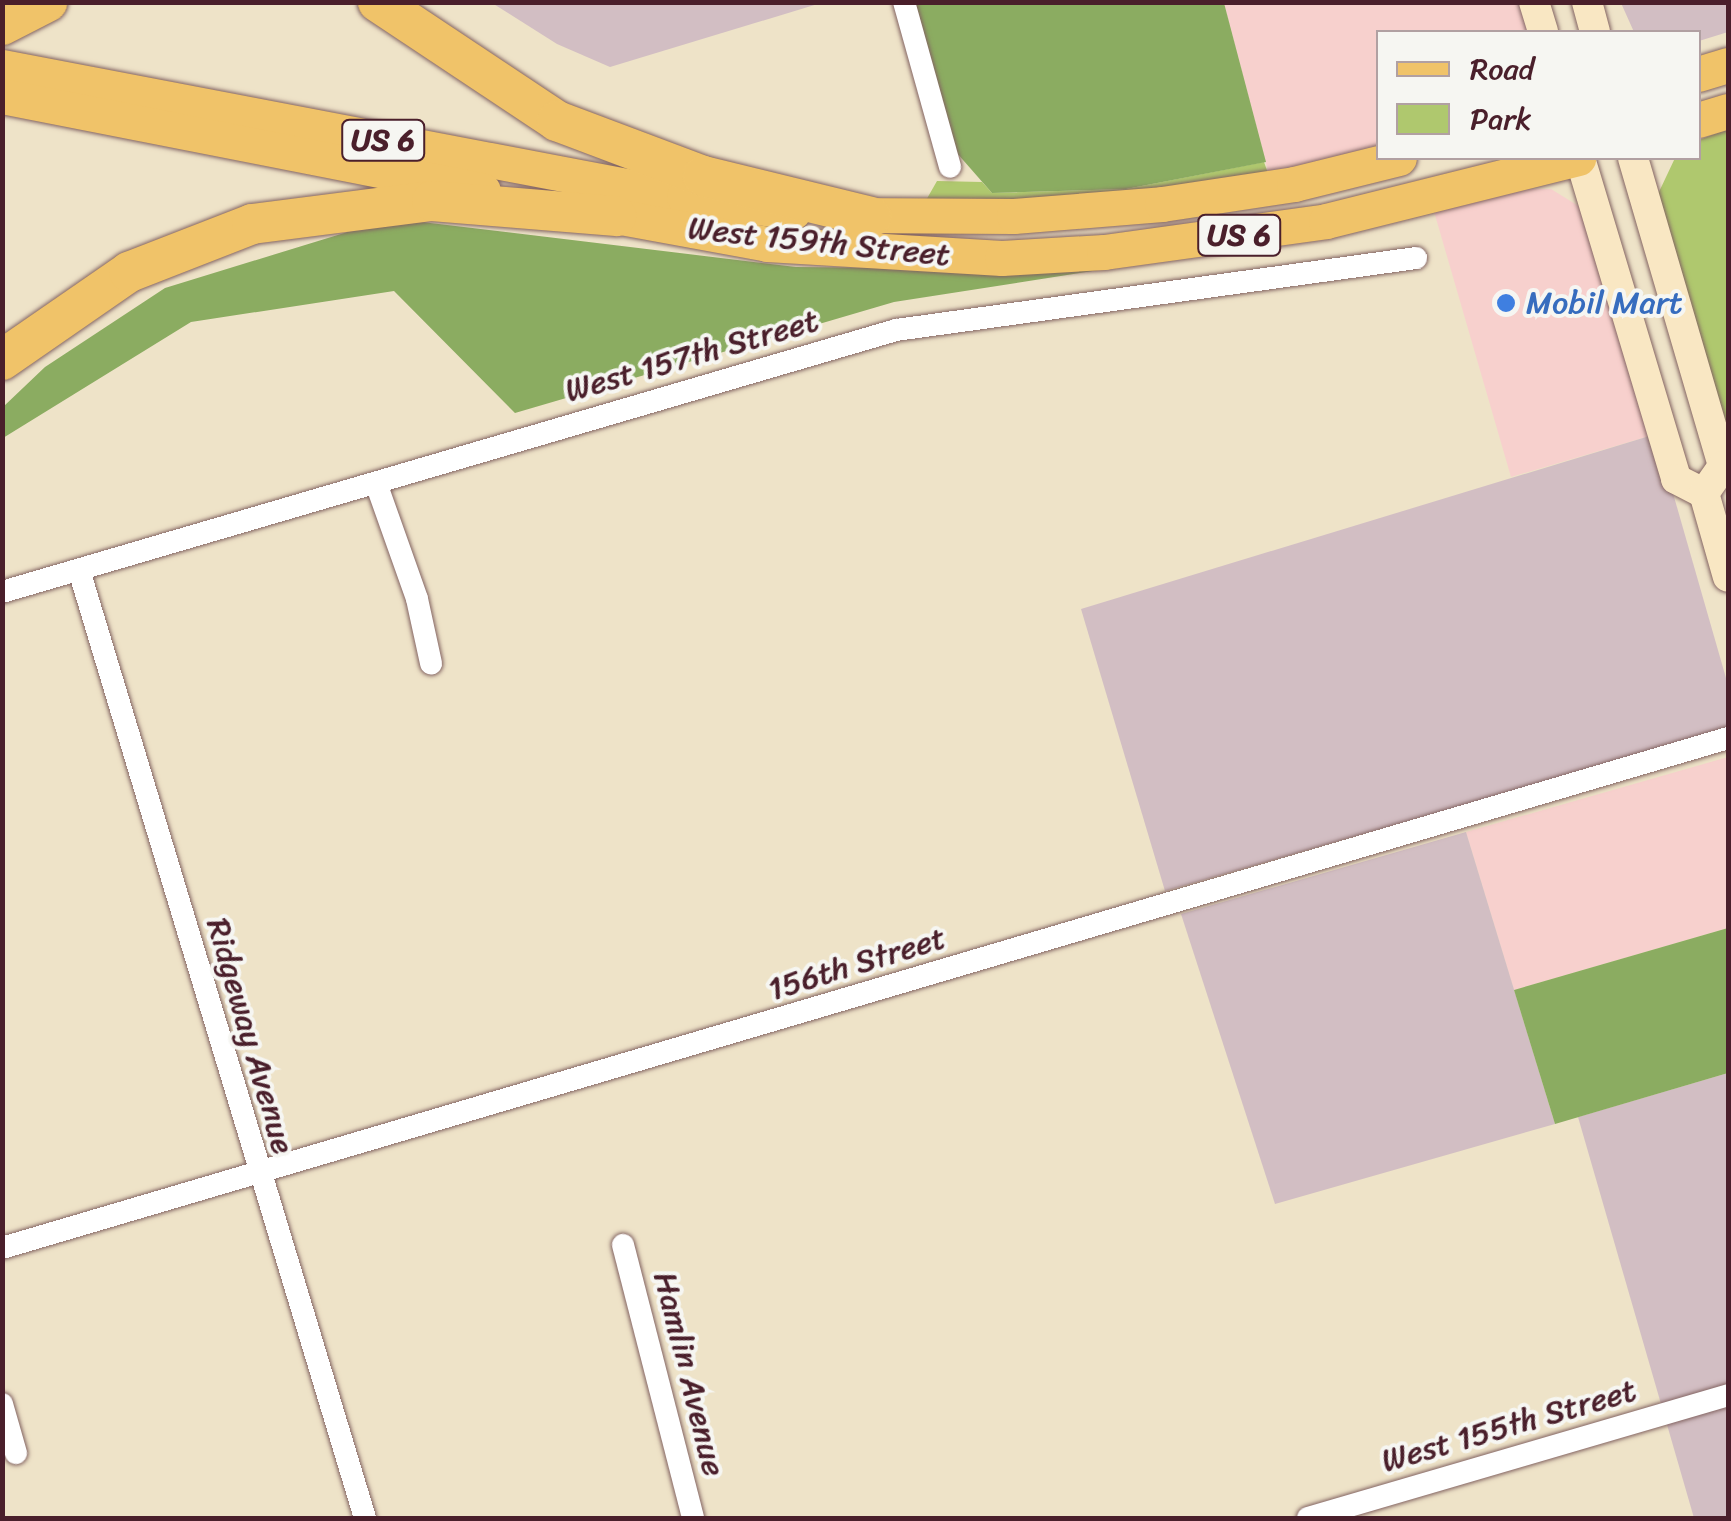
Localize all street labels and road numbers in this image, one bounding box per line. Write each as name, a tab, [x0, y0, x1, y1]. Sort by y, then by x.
road number: US 6	[340, 115, 426, 165]
street label: West 159th Street	[686, 209, 952, 275]
road number: US 6	[1196, 210, 1282, 260]
street label: West 157th Street	[561, 301, 823, 411]
street label: Ridgeway Avenue	[198, 914, 302, 1158]
street label: 156th Street	[764, 919, 950, 1009]
street label: Hamlin Avenue	[645, 1268, 733, 1480]
street label: West 155th Street	[1377, 1371, 1641, 1481]

